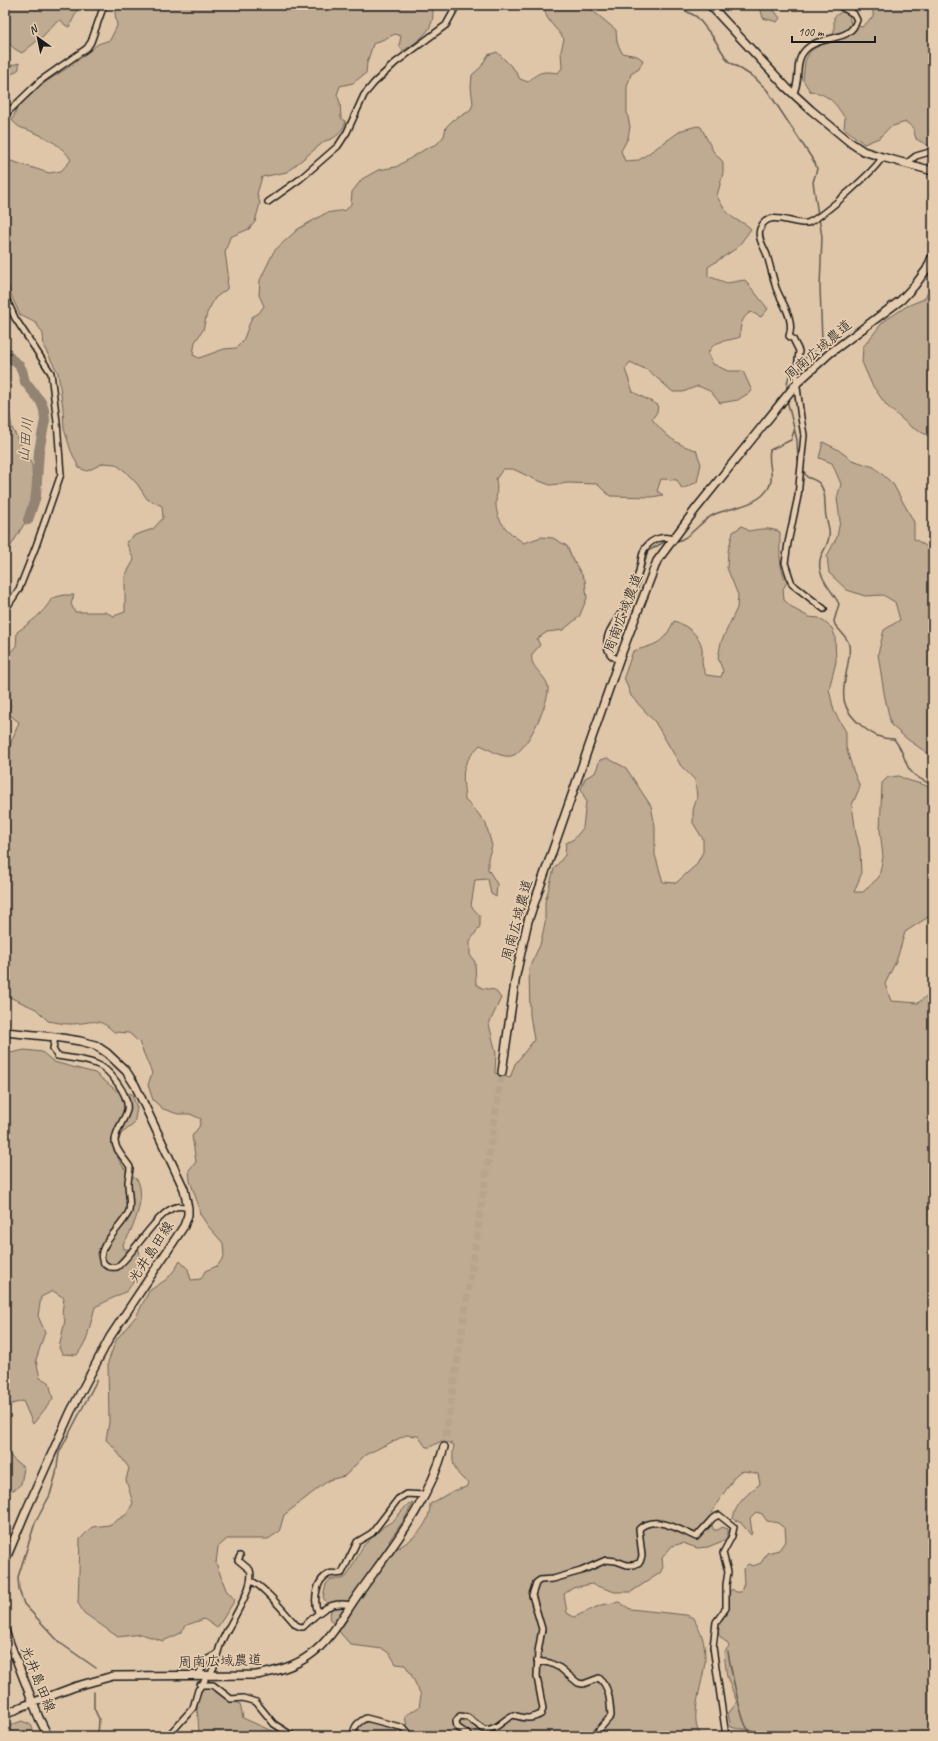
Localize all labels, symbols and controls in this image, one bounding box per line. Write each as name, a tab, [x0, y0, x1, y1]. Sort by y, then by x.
north arrow	[18, 18, 58, 58]
scale bar	[792, 18, 875, 44]
text: N	[26, 21, 41, 37]
text: 100 m	[798, 24, 825, 40]
street label: 周南広域農道	[781, 316, 855, 384]
water label: 山田川	[14, 417, 38, 463]
street label: 周南広域農道	[600, 571, 646, 655]
street label: 周南広域農道	[498, 877, 536, 963]
street label: 光井島田線	[125, 1218, 177, 1286]
street label: 光井島田線	[17, 1643, 59, 1715]
street label: 周南広域農道	[178, 1651, 262, 1671]

